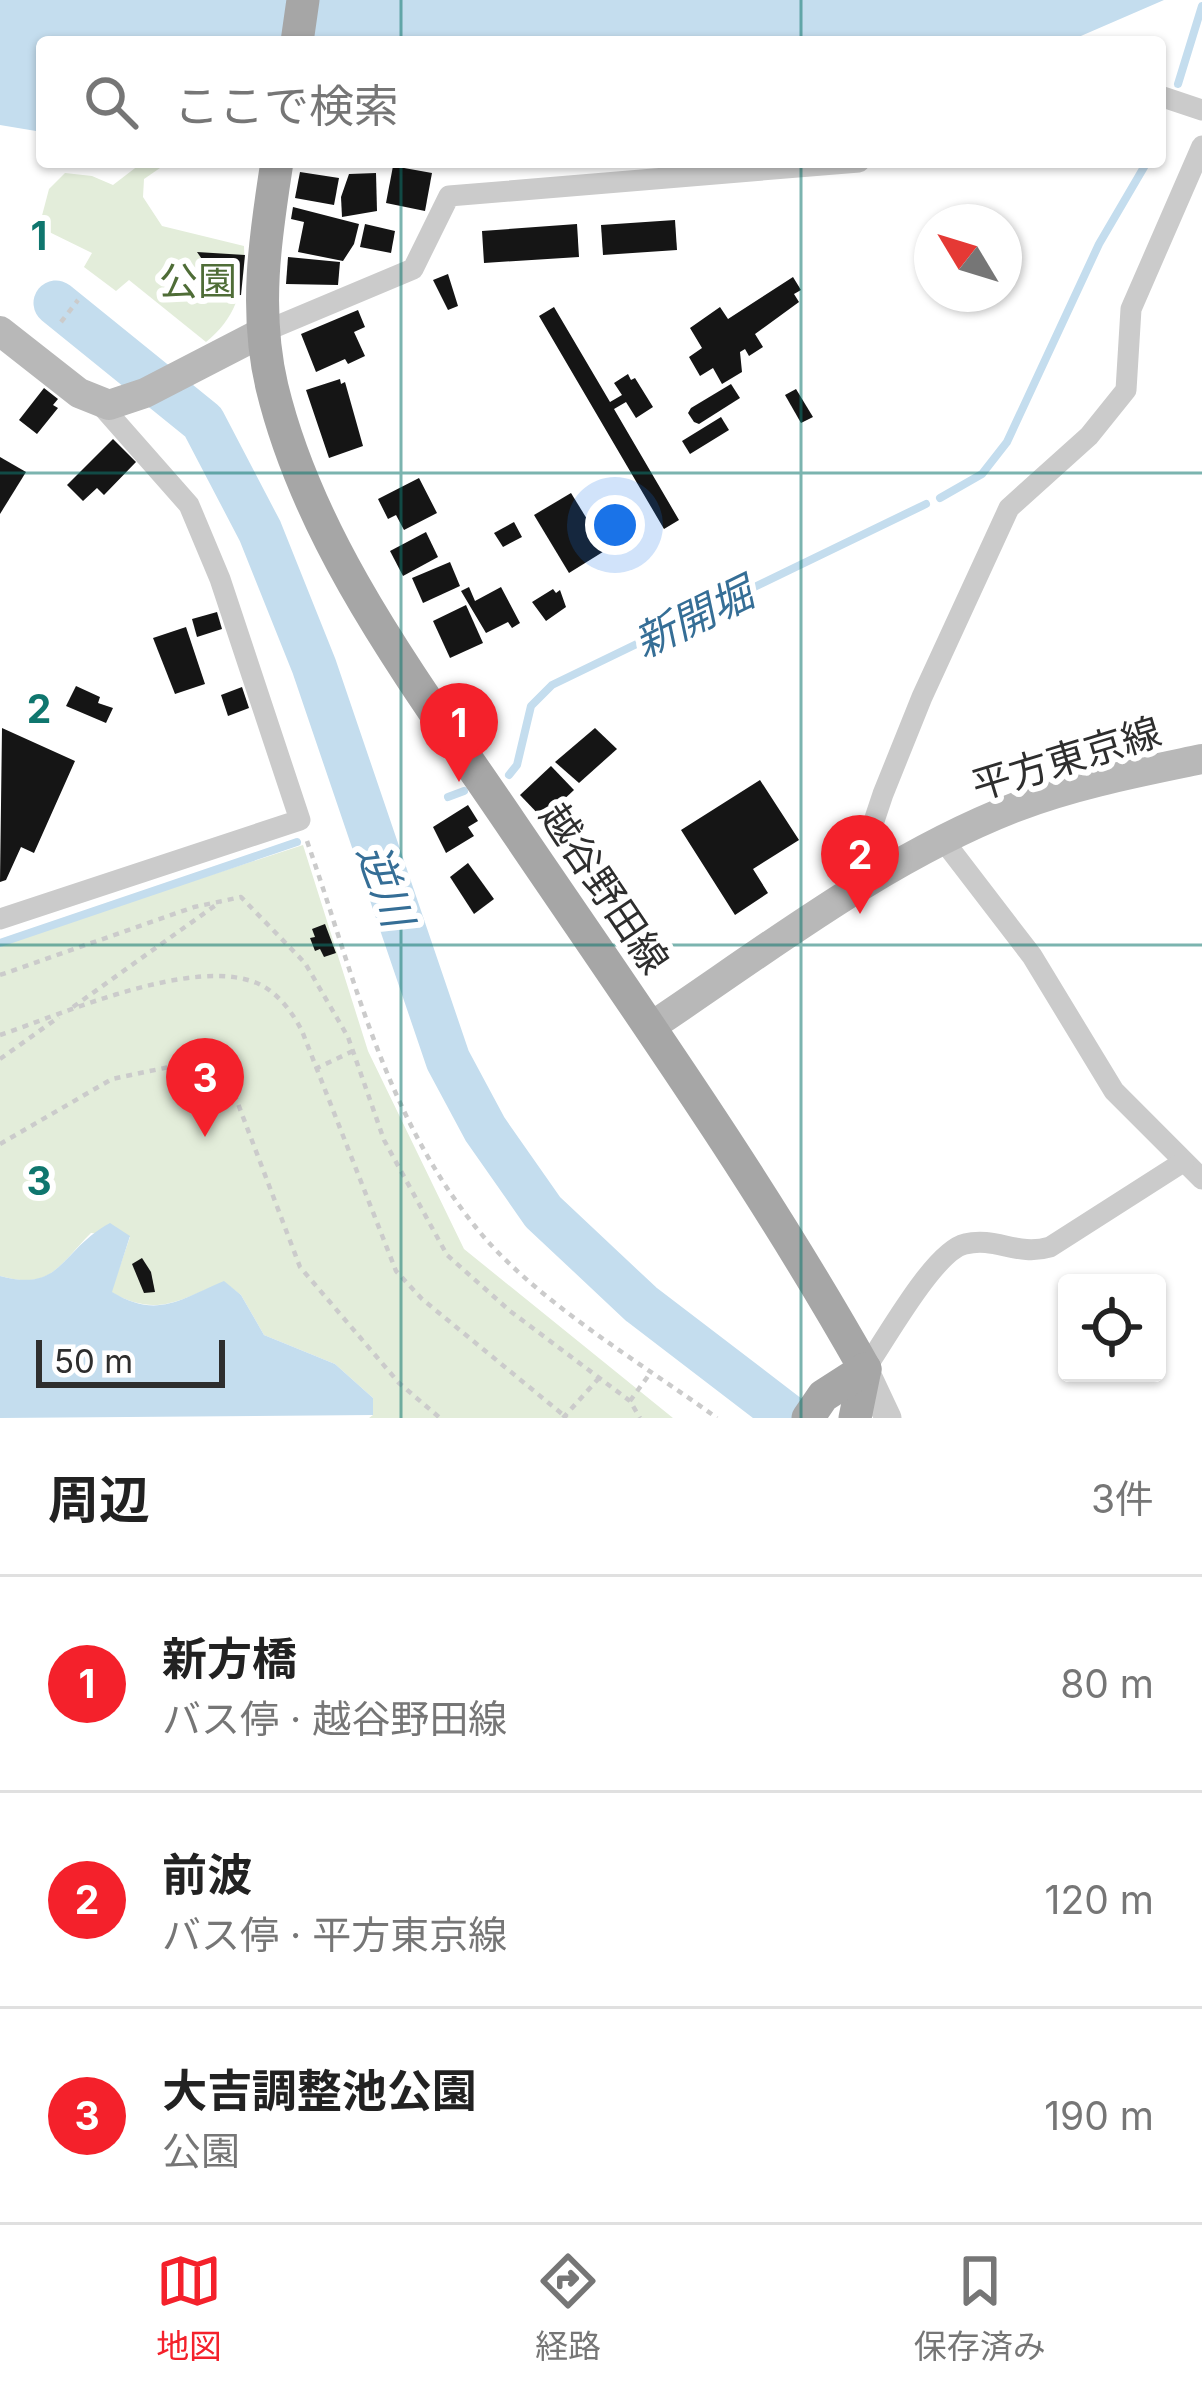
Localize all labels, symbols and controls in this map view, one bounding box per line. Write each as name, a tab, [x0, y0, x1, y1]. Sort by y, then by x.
search box	[36, 36, 1166, 168]
icon: search	[78, 69, 144, 135]
text: ここで検索	[174, 78, 399, 133]
north arrow	[914, 204, 1022, 312]
text: 1	[31, 212, 47, 259]
park label: 公園	[159, 257, 237, 304]
your location	[585, 495, 645, 555]
water label: 新開堀	[625, 564, 766, 668]
pin: 1	[420, 683, 498, 782]
text: 2	[27, 685, 51, 732]
street label: 平方東京線	[966, 707, 1166, 809]
street label: 越谷野田線	[531, 794, 679, 982]
pin: 2	[821, 815, 899, 914]
water label: 逆川	[348, 837, 426, 937]
pin: 3	[166, 1038, 244, 1137]
text: 3	[26, 1157, 52, 1204]
map controls	[1058, 1274, 1166, 1382]
button: locate	[1058, 1274, 1166, 1382]
scale bar	[36, 1334, 225, 1387]
text: 50 m	[54, 1341, 133, 1381]
text: 周辺	[48, 1469, 150, 1530]
text: 3件	[1091, 1475, 1154, 1522]
text: 新方橋	[162, 1631, 297, 1686]
text: 1	[79, 1660, 95, 1707]
text: 80 m	[1060, 1660, 1154, 1707]
text: バス停 · 越谷野田線	[162, 1695, 507, 1742]
text: 前波	[162, 1847, 252, 1902]
text: 2	[75, 1876, 99, 1923]
text: 120 m	[1045, 1876, 1154, 1923]
text: バス停 · 平方東京線	[162, 1911, 507, 1958]
text: 大吉調整池公園	[162, 2063, 477, 2118]
text: 3	[74, 2092, 100, 2139]
text: 190 m	[1044, 2092, 1154, 2139]
text: 公園	[162, 2127, 240, 2174]
tab: 地図	[156, 2248, 222, 2368]
tab: 経路	[535, 2248, 601, 2368]
tab: 保存済み	[914, 2248, 1046, 2368]

